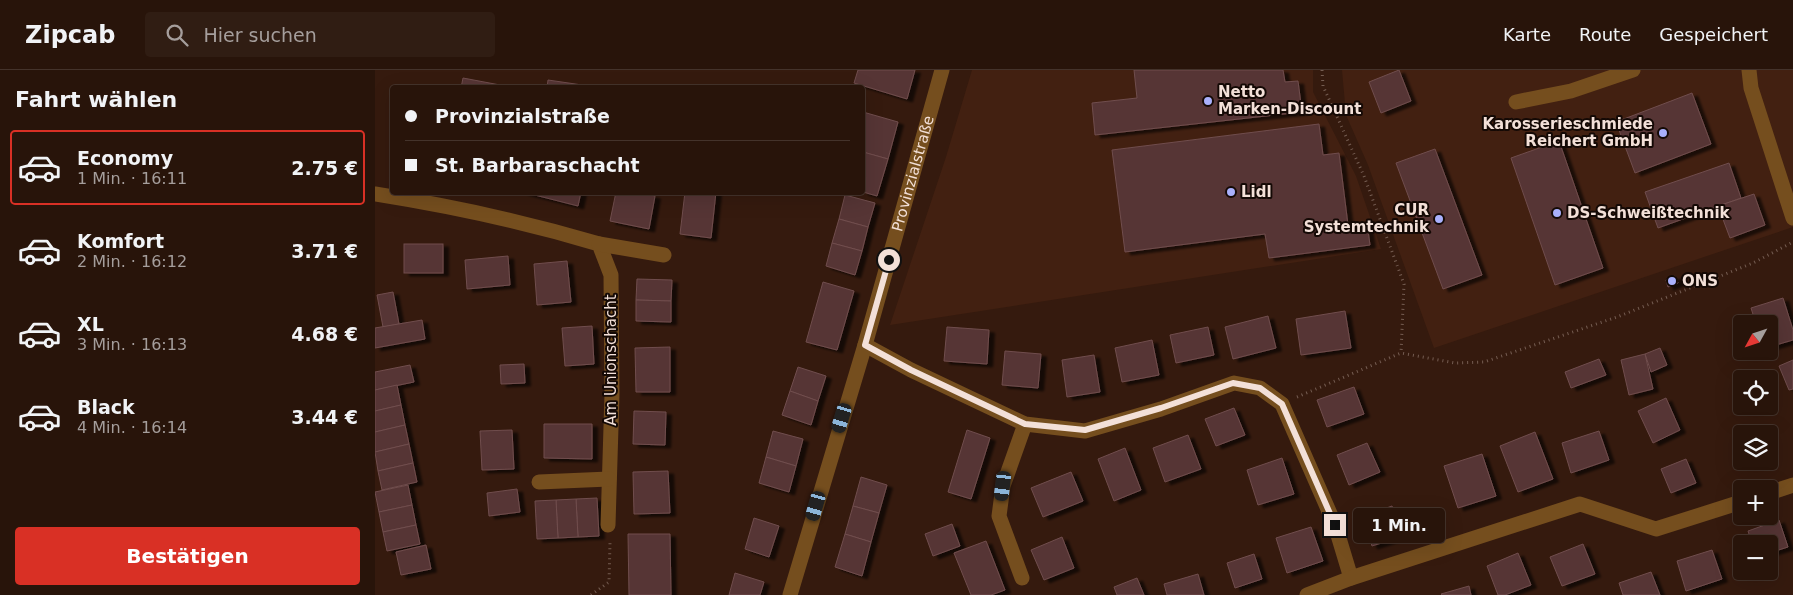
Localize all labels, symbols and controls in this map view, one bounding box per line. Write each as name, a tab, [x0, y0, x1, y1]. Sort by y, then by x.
search box	[145, 12, 495, 57]
text: Zipcab	[25, 21, 115, 49]
icon: search	[163, 21, 191, 49]
text: Hier suchen	[203, 24, 317, 46]
text: Karte	[1503, 24, 1551, 45]
text: Route	[1579, 24, 1631, 45]
text: Gespeichert	[1659, 24, 1768, 45]
place label: Netto Marken-Discount	[1218, 83, 1361, 118]
text: Fahrt wählen	[15, 87, 177, 112]
marker: Netto Marken-Discount	[1202, 95, 1214, 107]
text: Provinzialstraße	[435, 105, 610, 127]
street label: Provinzialstraße	[888, 114, 938, 234]
place label: Karosserieschmiede Reichert GmbH	[1482, 115, 1653, 150]
marker: Karosserieschmiede Reichert GmbH	[1657, 127, 1669, 139]
icon: car	[17, 145, 62, 190]
text: Economy	[77, 147, 173, 169]
text: St. Barbaraschacht	[435, 154, 640, 176]
text: 2.75 €	[291, 157, 358, 179]
text: 1 Min. · 16:11	[77, 169, 187, 188]
place label: Lidl	[1241, 183, 1272, 201]
marker: Lidl	[1225, 186, 1237, 198]
place label: CUR Systemtechnik	[1304, 201, 1430, 236]
place label: DS-Schweißtechnik	[1567, 204, 1731, 222]
marker: DS-Schweißtechnik	[1551, 207, 1563, 219]
marker: CUR Systemtechnik	[1433, 213, 1445, 225]
icon: car	[17, 228, 62, 273]
text: Komfort	[77, 230, 164, 252]
text: 3.71 €	[291, 240, 358, 262]
route start	[878, 249, 900, 271]
text: 2 Min. · 16:12	[77, 252, 187, 271]
place label: ONS	[1682, 272, 1718, 290]
marker: ONS	[1666, 275, 1678, 287]
street label: Am Unionschacht	[602, 294, 620, 426]
icon: car	[17, 311, 62, 356]
text: XL	[77, 313, 104, 335]
north arrow	[1733, 315, 1777, 360]
map controls	[1733, 315, 1778, 580]
text: 4.68 €	[291, 323, 358, 345]
text: 3 Min. · 16:13	[77, 335, 187, 354]
button: locate	[1733, 370, 1778, 415]
icon: car	[17, 394, 62, 439]
text: Black	[77, 396, 135, 418]
car	[830, 401, 853, 435]
text: 3.44 €	[291, 406, 358, 428]
text: 4 Min. · 16:14	[77, 418, 187, 437]
button: layers	[1733, 425, 1778, 470]
car	[993, 470, 1012, 502]
button: +	[1733, 480, 1778, 525]
car	[804, 490, 827, 522]
callout: 1 Min.	[1353, 508, 1445, 542]
route end	[1324, 514, 1346, 536]
text: 1 Min.	[1371, 516, 1427, 535]
button: Bestätigen	[15, 527, 360, 585]
button: −	[1733, 535, 1778, 580]

